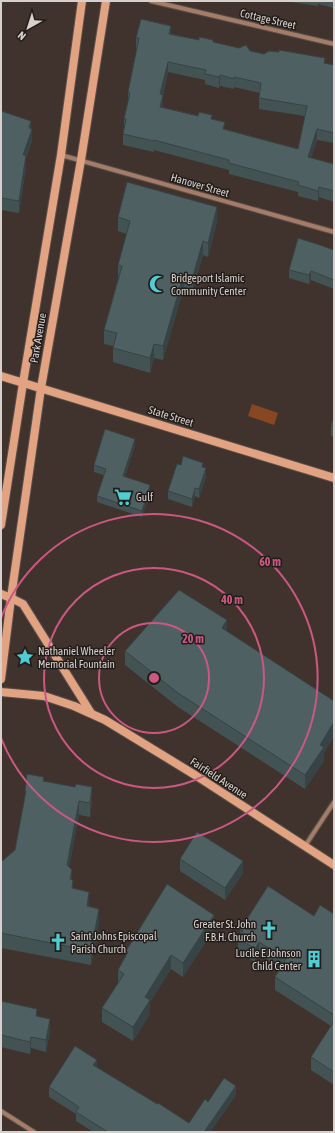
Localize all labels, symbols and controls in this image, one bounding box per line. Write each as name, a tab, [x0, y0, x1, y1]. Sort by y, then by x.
street label: Cottage Street	[239, 7, 297, 31]
north arrow	[8, 8, 48, 48]
text: N	[15, 29, 28, 42]
street label: Hanover Street	[169, 171, 231, 199]
place label: Bridgeport Islamic Community Center	[171, 272, 247, 297]
mosque icon: Bridgeport Islamic Community Center	[148, 274, 168, 294]
street label: Park Avenue	[28, 312, 48, 364]
street label: State Street	[147, 403, 195, 429]
supermarket icon: Gulf	[113, 487, 133, 507]
place label: Gulf	[136, 491, 153, 503]
text: 60 m	[259, 555, 281, 569]
text: 40 m	[220, 593, 243, 607]
text: 20 m	[182, 632, 204, 646]
place label: Nathaniel Wheeler Memorial Fountain	[38, 645, 116, 670]
place icon: Nathaniel Wheeler Memorial Fountain	[15, 647, 35, 667]
centre of rings	[147, 671, 161, 685]
street label: Fairfield Avenue	[188, 755, 250, 801]
place label: Greater St. John F.B.H. Church	[193, 918, 256, 943]
church icon: Greater St. John F.B.H. Church	[259, 920, 279, 940]
place label: Saint Johns Episcopal Parish Church	[71, 930, 157, 955]
church icon: Saint Johns Episcopal Parish Church	[48, 932, 68, 952]
place label: Lucile E Johnson Child Center	[236, 947, 302, 972]
building icon: Lucile E Johnson Child Center	[304, 949, 324, 969]

